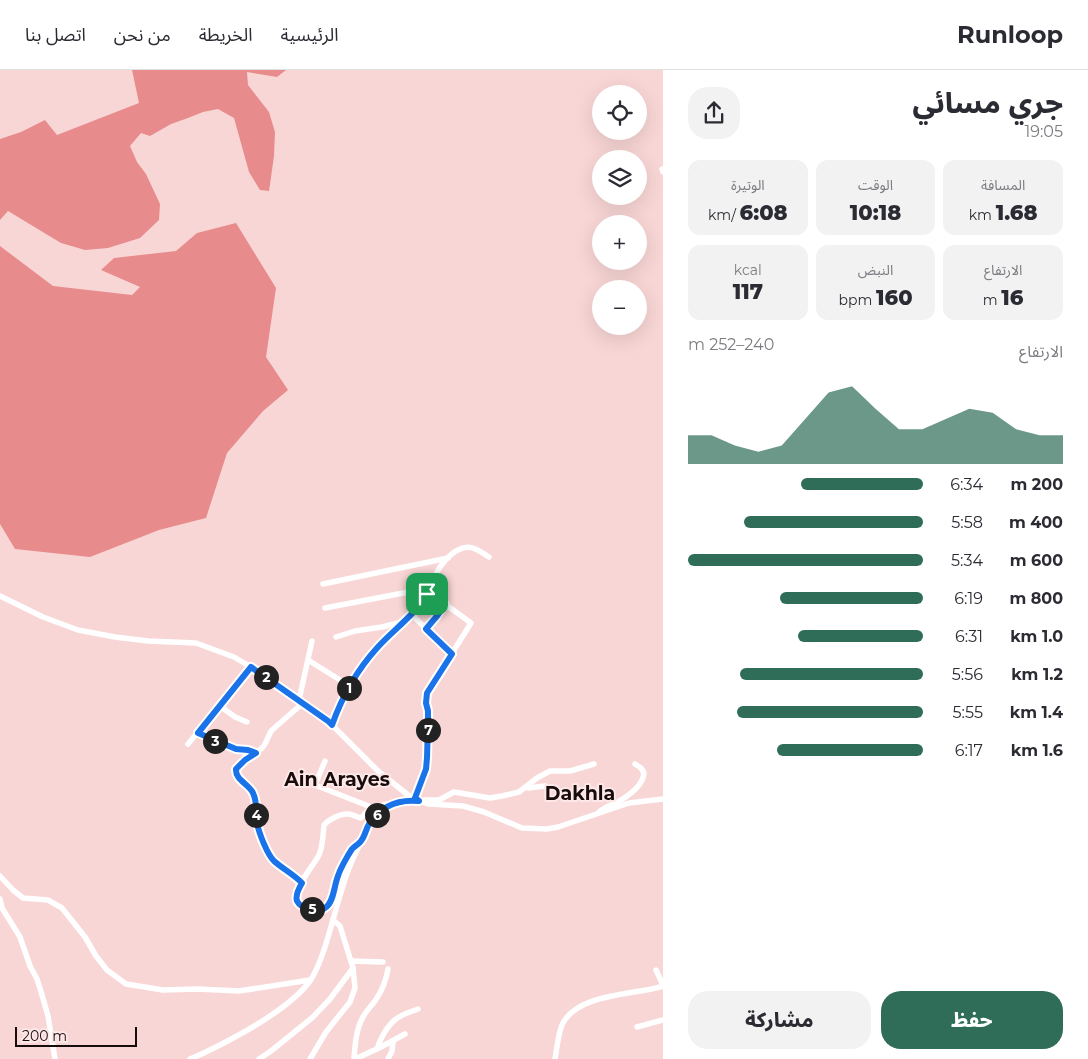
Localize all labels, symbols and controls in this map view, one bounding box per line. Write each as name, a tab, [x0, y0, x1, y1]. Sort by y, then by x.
text: Runloop	[957, 20, 1063, 49]
text: اتصل بنا	[25, 24, 86, 46]
text: من نحن	[114, 24, 171, 46]
text: الخريطة	[199, 24, 253, 46]
text: الرئيسية	[281, 24, 338, 46]
map controls	[592, 85, 647, 335]
button: locate	[592, 85, 647, 140]
text: جري مسائي	[912, 86, 1063, 120]
button: share	[688, 87, 740, 139]
text: 19:05	[1024, 122, 1063, 141]
button: layers	[592, 150, 647, 205]
text: الوتيرة	[731, 176, 765, 194]
text: الوقت	[858, 176, 893, 194]
text: المسافة	[981, 176, 1025, 194]
text: 6:08	[740, 200, 788, 225]
text: 10:18	[850, 200, 901, 225]
text: 1.68	[996, 200, 1037, 225]
text: /km	[708, 206, 740, 224]
text: km	[969, 206, 996, 224]
button: +	[592, 215, 647, 270]
text: kcal	[734, 261, 762, 279]
text: النبض	[858, 261, 893, 279]
text: الارتفاع	[984, 261, 1022, 279]
text: 117	[733, 279, 763, 304]
button: −	[592, 280, 647, 335]
text: 160	[876, 285, 913, 310]
text: 16	[1001, 285, 1024, 310]
text: bpm	[838, 291, 876, 309]
text: m	[983, 291, 1001, 309]
text: 240–252 m	[688, 335, 774, 354]
text: الارتفاع	[1019, 342, 1063, 361]
text: 6:34	[950, 475, 983, 494]
text: 200 m	[1011, 475, 1063, 494]
text: 5:58	[951, 513, 983, 532]
text: 400 m	[1009, 513, 1063, 532]
text: 5:34	[951, 551, 983, 570]
text: 600 m	[1010, 551, 1063, 570]
pin	[406, 573, 448, 615]
icon: arrive	[413, 580, 441, 608]
text: 6:19	[954, 589, 983, 608]
text: 800 m	[1009, 589, 1063, 608]
text: 6:31	[955, 627, 983, 646]
text: 1.0 km	[1010, 627, 1063, 646]
pin: 2	[254, 664, 278, 690]
text: 5:56	[952, 665, 983, 684]
text: 1.2 km	[1011, 665, 1063, 684]
text: 2	[262, 668, 271, 686]
pin: 1	[336, 676, 362, 700]
text: 1	[347, 679, 352, 697]
text: 5:55	[953, 703, 983, 722]
text: 1.4 km	[1010, 703, 1063, 722]
pin: 7	[416, 718, 440, 742]
text: 7	[424, 721, 433, 739]
pin: 3	[202, 728, 228, 754]
text: 3	[211, 732, 220, 750]
text: 6:17	[955, 741, 983, 760]
text: 1.6 km	[1011, 741, 1063, 760]
district label: Ain Arayes	[283, 768, 390, 791]
district label: Dakhla	[545, 782, 615, 805]
pin: 4	[244, 802, 268, 828]
pin: 6	[364, 802, 390, 828]
text: 4	[252, 806, 261, 824]
text: 6	[373, 806, 382, 824]
pin: 5	[300, 896, 324, 922]
text: 5	[308, 900, 317, 918]
button: مشاركة	[688, 991, 871, 1049]
button: حفظ	[881, 991, 1063, 1049]
scale bar	[15, 1024, 138, 1047]
text: 200 m	[22, 1027, 67, 1045]

